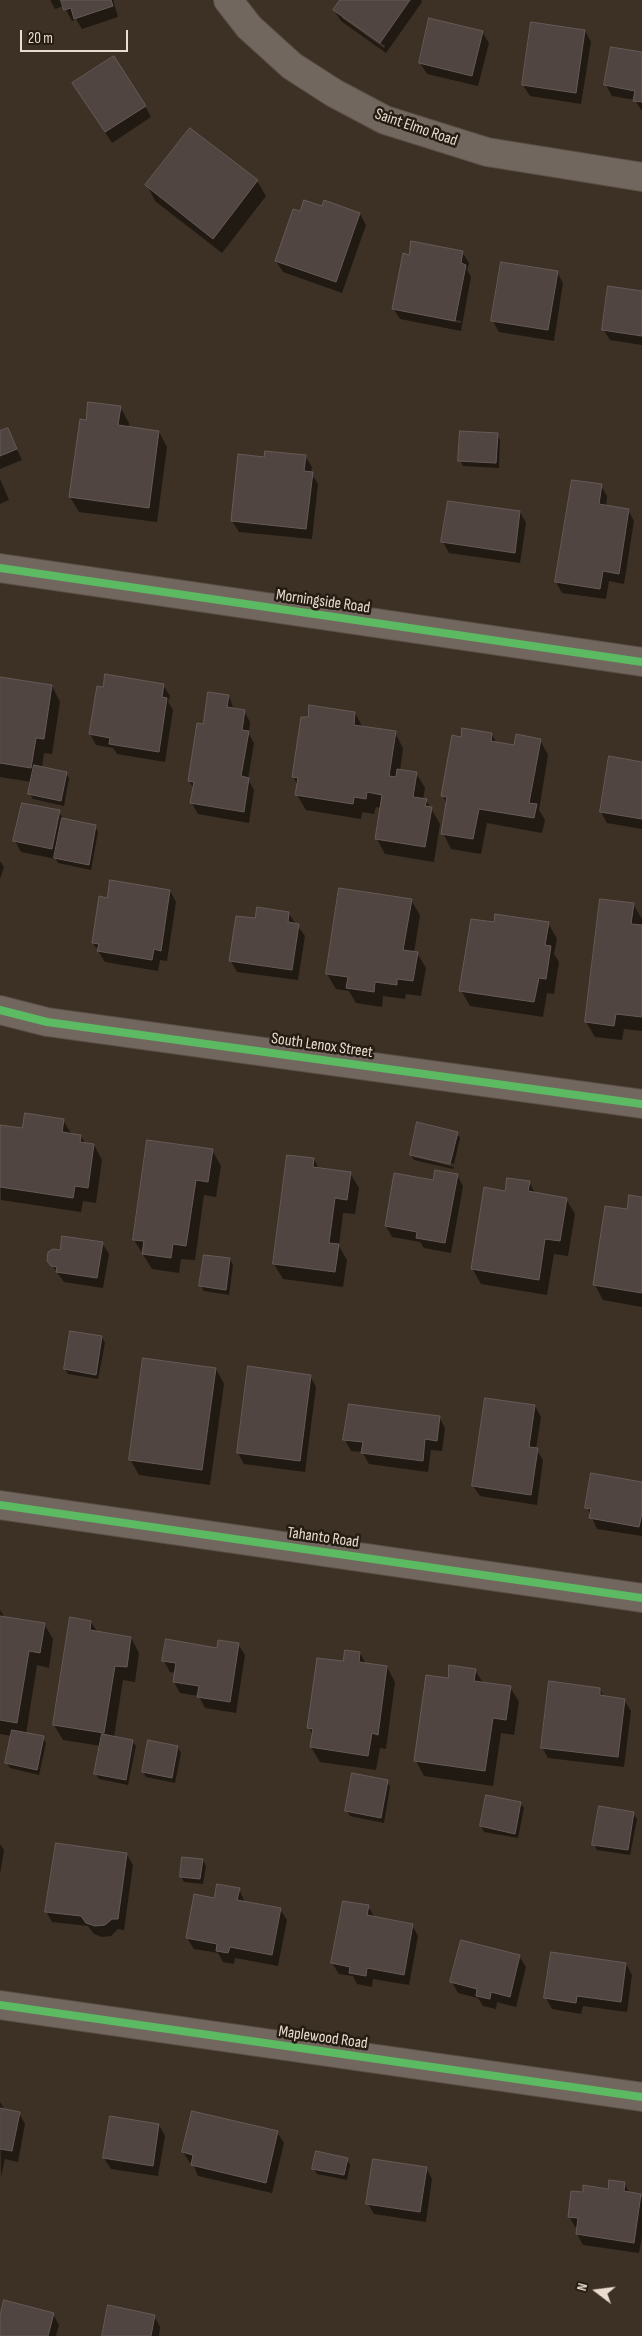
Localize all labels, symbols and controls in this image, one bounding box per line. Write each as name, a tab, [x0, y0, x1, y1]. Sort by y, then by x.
scale bar	[22, 20, 130, 52]
text: 20 m	[28, 29, 53, 48]
street label: Saint Elmo Road	[372, 105, 460, 151]
street label: Morningside Road	[275, 586, 371, 618]
street label: South Lenox Street	[270, 1029, 374, 1063]
street label: Tahanto Road	[286, 1523, 360, 1553]
street label: Maplewood Road	[277, 2022, 369, 2054]
north arrow	[572, 2266, 622, 2316]
text: N	[573, 2281, 591, 2293]

